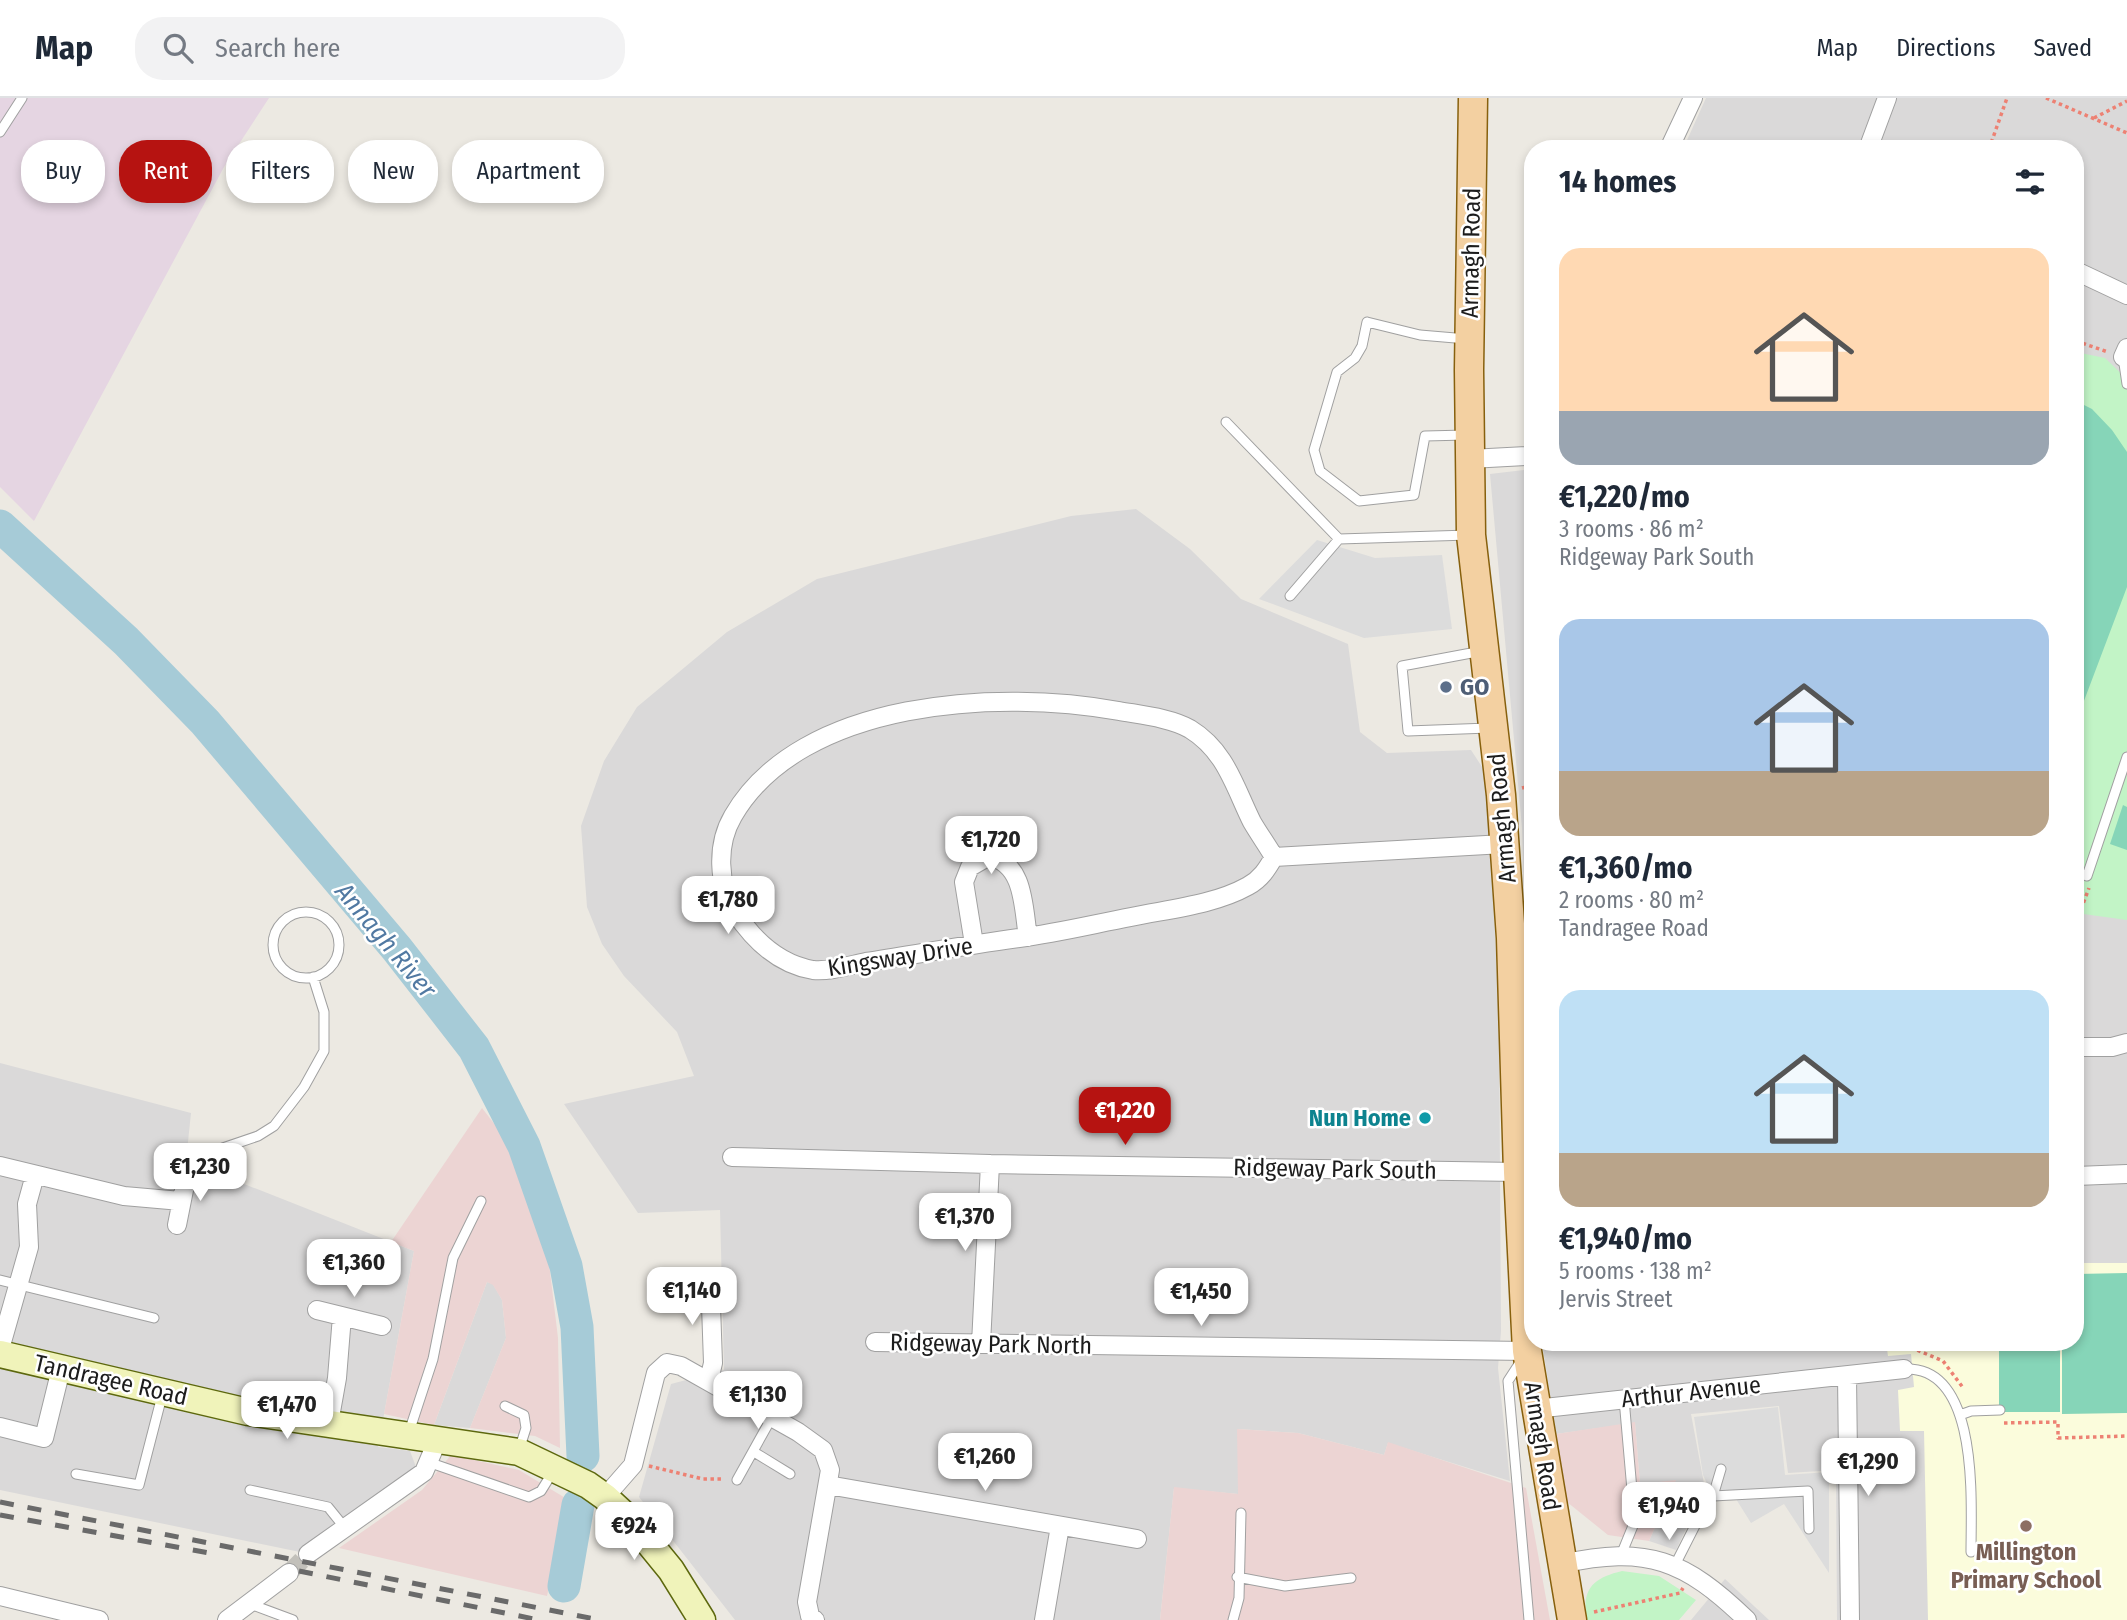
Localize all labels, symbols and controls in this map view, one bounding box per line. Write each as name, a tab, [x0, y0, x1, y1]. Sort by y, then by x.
search box	[135, 17, 625, 80]
text: Map	[35, 28, 93, 68]
icon: search	[159, 29, 197, 67]
text: Search here	[215, 33, 340, 64]
text: Map	[1817, 34, 1858, 62]
text: Directions	[1896, 34, 1995, 62]
text: Saved	[2033, 34, 2092, 62]
chip: Buy	[21, 140, 105, 203]
chip: Rent	[119, 140, 212, 203]
chip: Filters	[226, 140, 334, 203]
chip: New	[348, 140, 438, 203]
chip: Apartment	[452, 140, 604, 203]
icon: filters	[2011, 163, 2049, 201]
text: 14 homes	[1559, 164, 1676, 200]
street label: Armagh Road	[1456, 188, 1486, 318]
icon: home	[1741, 294, 1867, 420]
text: €1,220/mo	[1559, 479, 1690, 515]
text: 3 rooms · 86 m²	[1559, 515, 1704, 543]
text: Ridgeway Park South	[1559, 543, 1754, 571]
icon: home	[1741, 665, 1867, 791]
place label: GO	[1460, 673, 1489, 701]
marker: GO	[1438, 679, 1454, 695]
street label: Armagh Road	[1482, 752, 1522, 884]
pin: €1,720	[934, 816, 1048, 876]
text: €1,720	[961, 825, 1021, 853]
text: €1,360/mo	[1559, 850, 1692, 886]
water label: Annagh River	[328, 876, 443, 1005]
pin: €1,780	[671, 876, 785, 936]
text: €1,780	[698, 885, 758, 913]
text: 2 rooms · 80 m²	[1559, 886, 1704, 914]
text: Tandragee Road	[1559, 914, 1709, 942]
street label: Kingsway Drive	[825, 932, 975, 982]
icon: home	[1741, 1036, 1867, 1162]
pin: €1,220	[1068, 1088, 1182, 1147]
text: €1,220	[1095, 1096, 1155, 1124]
place label: Nun Home	[1309, 1104, 1411, 1132]
marker: Nun Home	[1417, 1110, 1433, 1126]
pin: €1,230	[143, 1144, 257, 1203]
text: €1,230	[170, 1152, 230, 1180]
street label: Ridgeway Park South	[1233, 1153, 1437, 1185]
pin: €1,370	[908, 1194, 1022, 1253]
text: €1,370	[935, 1202, 995, 1230]
text: €1,940/mo	[1559, 1221, 1692, 1257]
pin: €1,360	[297, 1240, 411, 1299]
text: €1,360	[323, 1248, 385, 1276]
text: 5 rooms · 138 m²	[1559, 1257, 1712, 1285]
pin: €1,140	[635, 1268, 749, 1327]
pin: €1,450	[1144, 1268, 1258, 1328]
text: €1,140	[663, 1276, 721, 1304]
text: €1,450	[1170, 1277, 1232, 1305]
text: Jervis Street	[1559, 1285, 1672, 1313]
street label: Ridgeway Park North	[890, 1328, 1092, 1360]
street label: Tandragee Road	[32, 1349, 190, 1411]
street label: Arthur Avenue	[1620, 1371, 1762, 1413]
pin: €1,130	[701, 1372, 815, 1431]
street label: Armagh Road	[1518, 1379, 1566, 1513]
text: €1,130	[729, 1380, 787, 1408]
pin: €1,470	[230, 1382, 344, 1441]
text: €1,470	[257, 1390, 317, 1418]
pin: €1,260	[928, 1434, 1042, 1493]
pin: €1,290	[1811, 1438, 1925, 1498]
text: €1,260	[954, 1442, 1016, 1470]
text: €1,290	[1837, 1447, 1899, 1475]
pin: €1,940	[1612, 1482, 1726, 1542]
text: €1,940	[1638, 1491, 1700, 1519]
pin: €924	[593, 1502, 675, 1562]
text: €924	[611, 1511, 657, 1539]
marker: Millington Primary School	[2018, 1518, 2034, 1534]
place label: Millington Primary School	[1951, 1538, 2102, 1594]

